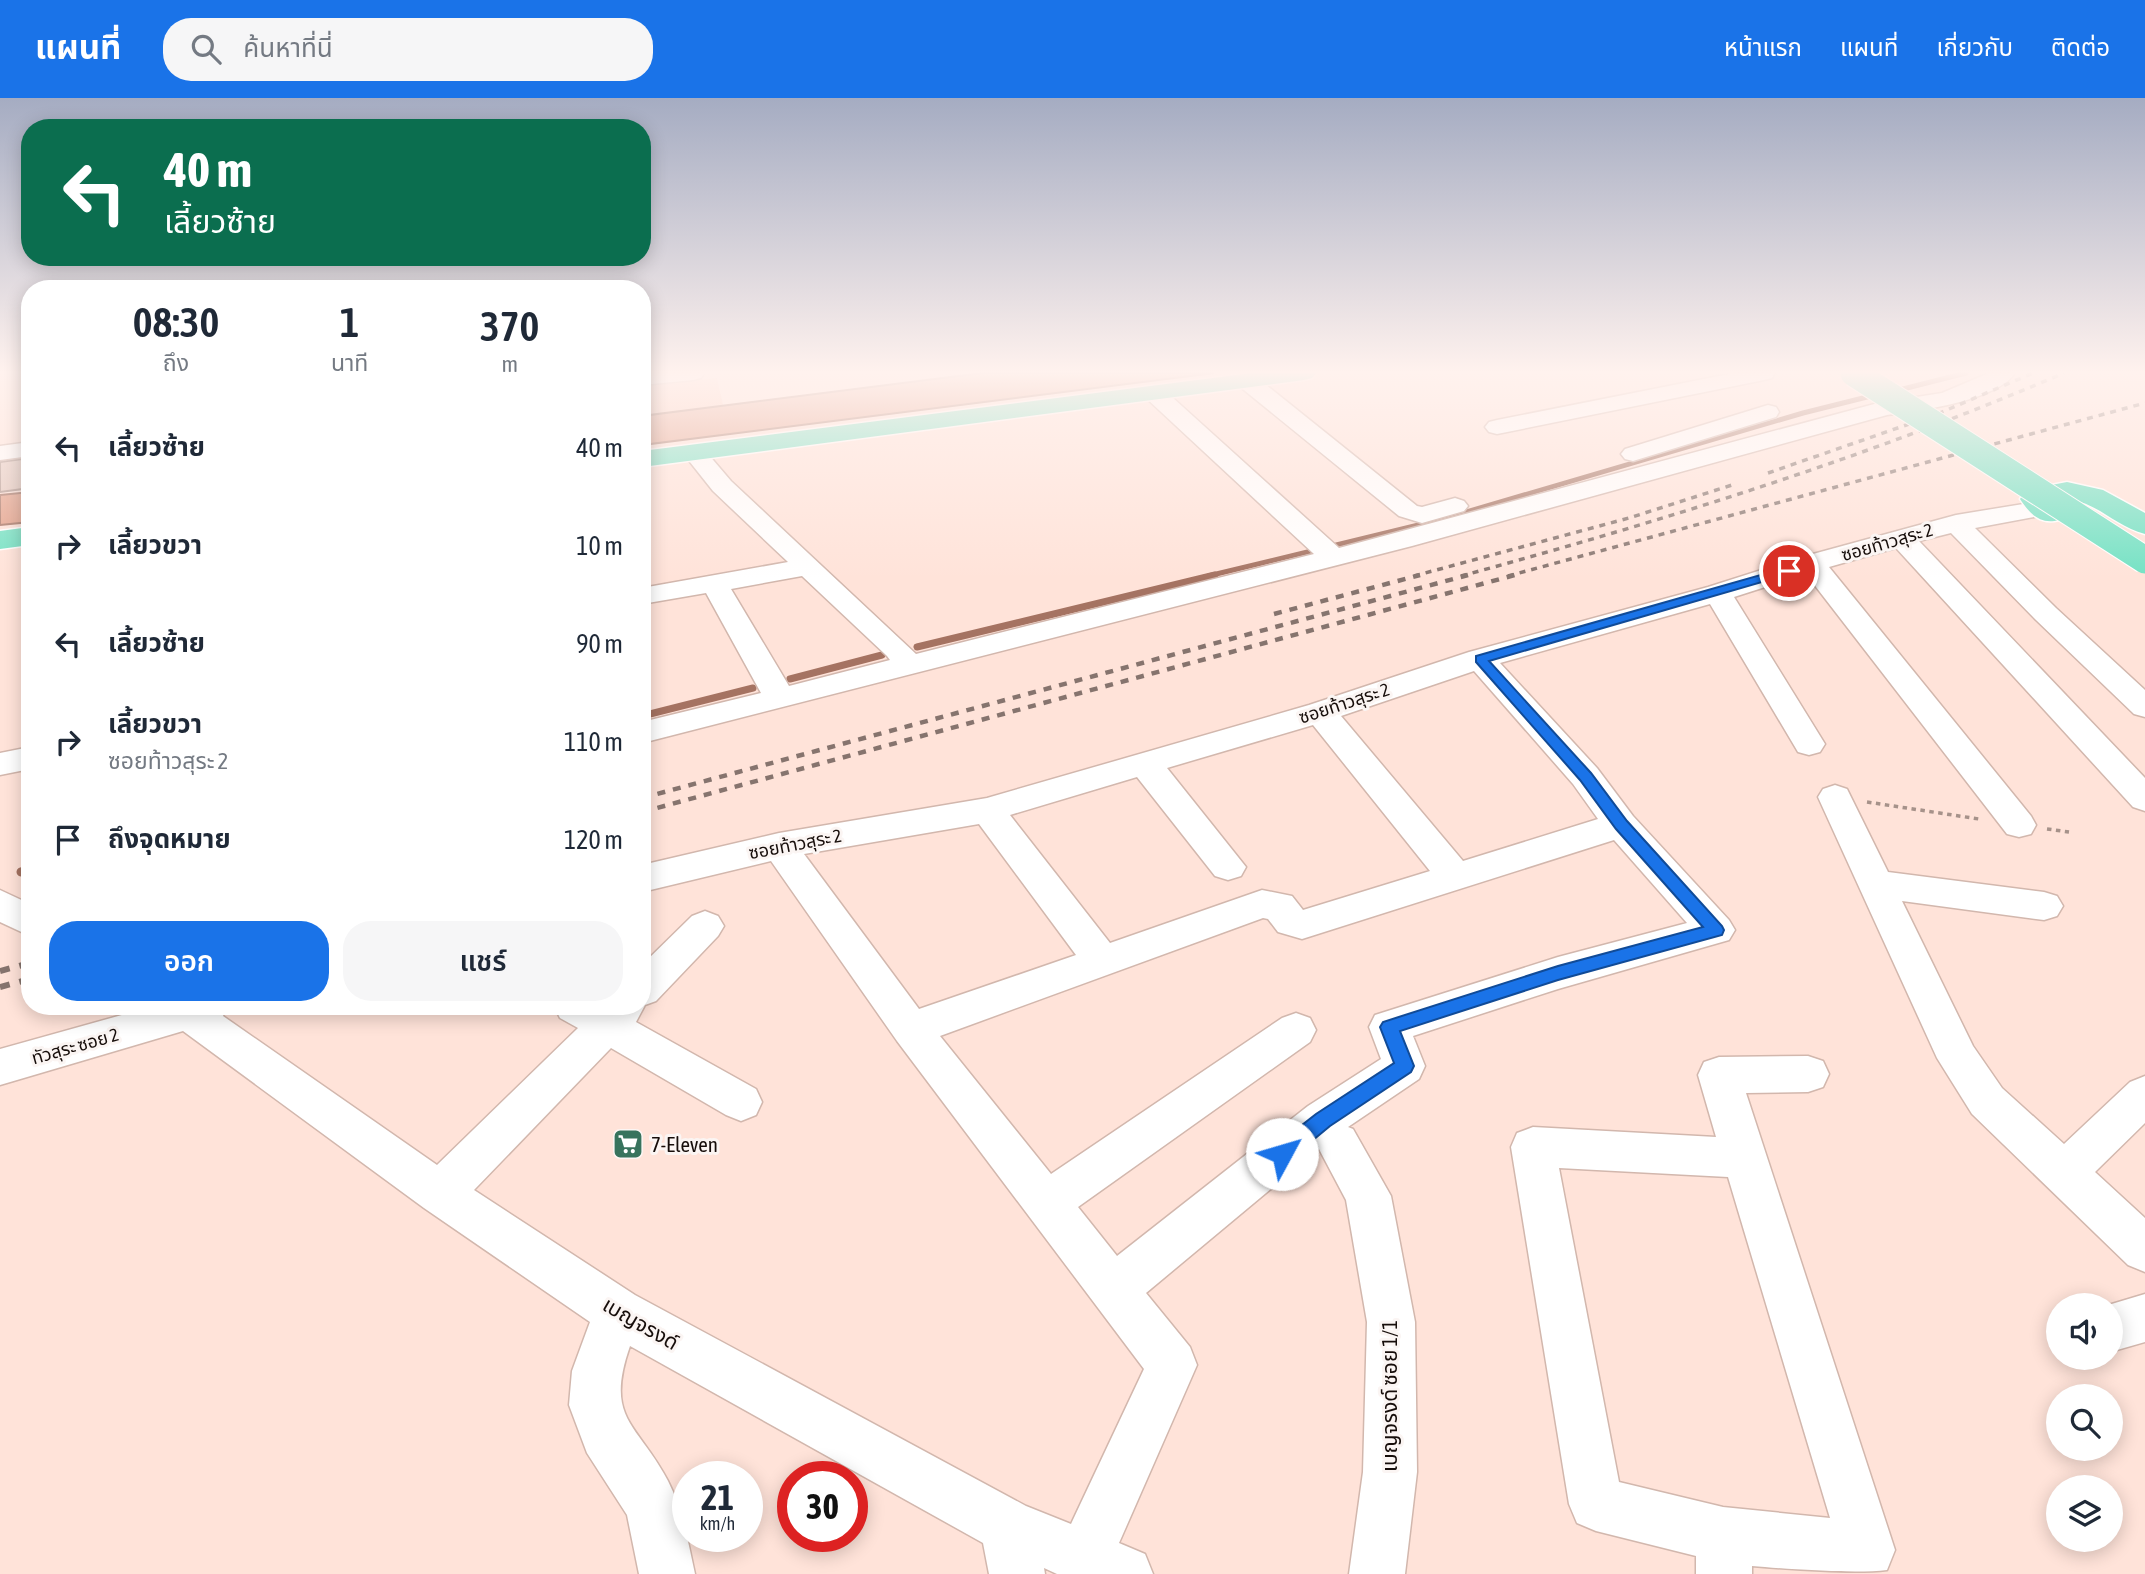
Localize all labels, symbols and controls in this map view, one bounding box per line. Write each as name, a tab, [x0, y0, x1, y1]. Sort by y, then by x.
search box	[163, 18, 653, 81]
text: แผนที่	[35, 28, 121, 66]
icon: search	[187, 30, 225, 68]
text: ค้นหาที่นี่	[243, 33, 333, 63]
text: หน้าแรก	[1724, 34, 1802, 61]
text: แผนที่	[1840, 34, 1898, 61]
text: เกี่ยวกับ	[1936, 34, 2013, 61]
text: ติดต่อ	[2051, 34, 2110, 61]
text: 40 m	[164, 141, 252, 197]
icon: left	[49, 147, 140, 238]
text: เลี้ยวซ้าย	[164, 203, 276, 240]
text: 08:30	[133, 298, 219, 346]
text: 1	[340, 298, 359, 346]
text: 370	[480, 302, 539, 350]
text: ถึง	[163, 350, 189, 376]
text: นาที	[331, 350, 368, 376]
text: m	[501, 351, 518, 377]
icon: left	[49, 429, 87, 467]
text: เลี้ยวซ้าย	[108, 432, 205, 462]
text: 40 m	[576, 433, 623, 463]
street label: ซอยท้าวสุระ 2	[1839, 519, 1935, 566]
icon: right	[49, 527, 87, 565]
text: เลี้ยวขวา	[108, 530, 202, 560]
text: 10 m	[576, 531, 623, 561]
pin	[1759, 541, 1819, 601]
icon: arrive	[1770, 552, 1808, 590]
icon: left	[49, 625, 87, 663]
text: เลี้ยวซ้าย	[108, 628, 205, 658]
text: 90 m	[576, 629, 623, 659]
street label: ซอยท้าวสุระ 2	[1296, 678, 1392, 728]
text: เลี้ยวขวา	[108, 709, 202, 739]
icon: right	[49, 723, 87, 761]
text: 110 m	[564, 727, 623, 757]
text: ซอยท้าวสุระ 2	[108, 748, 228, 774]
icon: arrive	[49, 821, 87, 859]
text: ถึงจุดหมาย	[108, 824, 231, 854]
text: 120 m	[564, 825, 623, 855]
street label: ซอยท้าวสุระ 2	[747, 825, 843, 864]
button: ออก	[49, 921, 329, 1001]
button: แชร์	[343, 921, 623, 1001]
street label: ทัวสุระ ซอย 2	[29, 1024, 121, 1069]
position arrow	[1245, 1117, 1319, 1191]
supermarket icon: 7-Eleven	[611, 1127, 645, 1161]
place label: 7-Eleven	[651, 1132, 718, 1156]
street label: เบญจรงด์	[599, 1292, 683, 1354]
map controls	[2046, 1293, 2123, 1552]
button: sound	[2046, 1293, 2123, 1370]
street label: เบญจรงด์ ซอย 1/1	[1377, 1320, 1401, 1472]
button: search	[2046, 1384, 2123, 1461]
speed limit sign: 30	[777, 1461, 868, 1552]
button: layers	[2046, 1475, 2123, 1552]
text: 21	[701, 1477, 734, 1517]
text: km/h	[700, 1513, 735, 1534]

